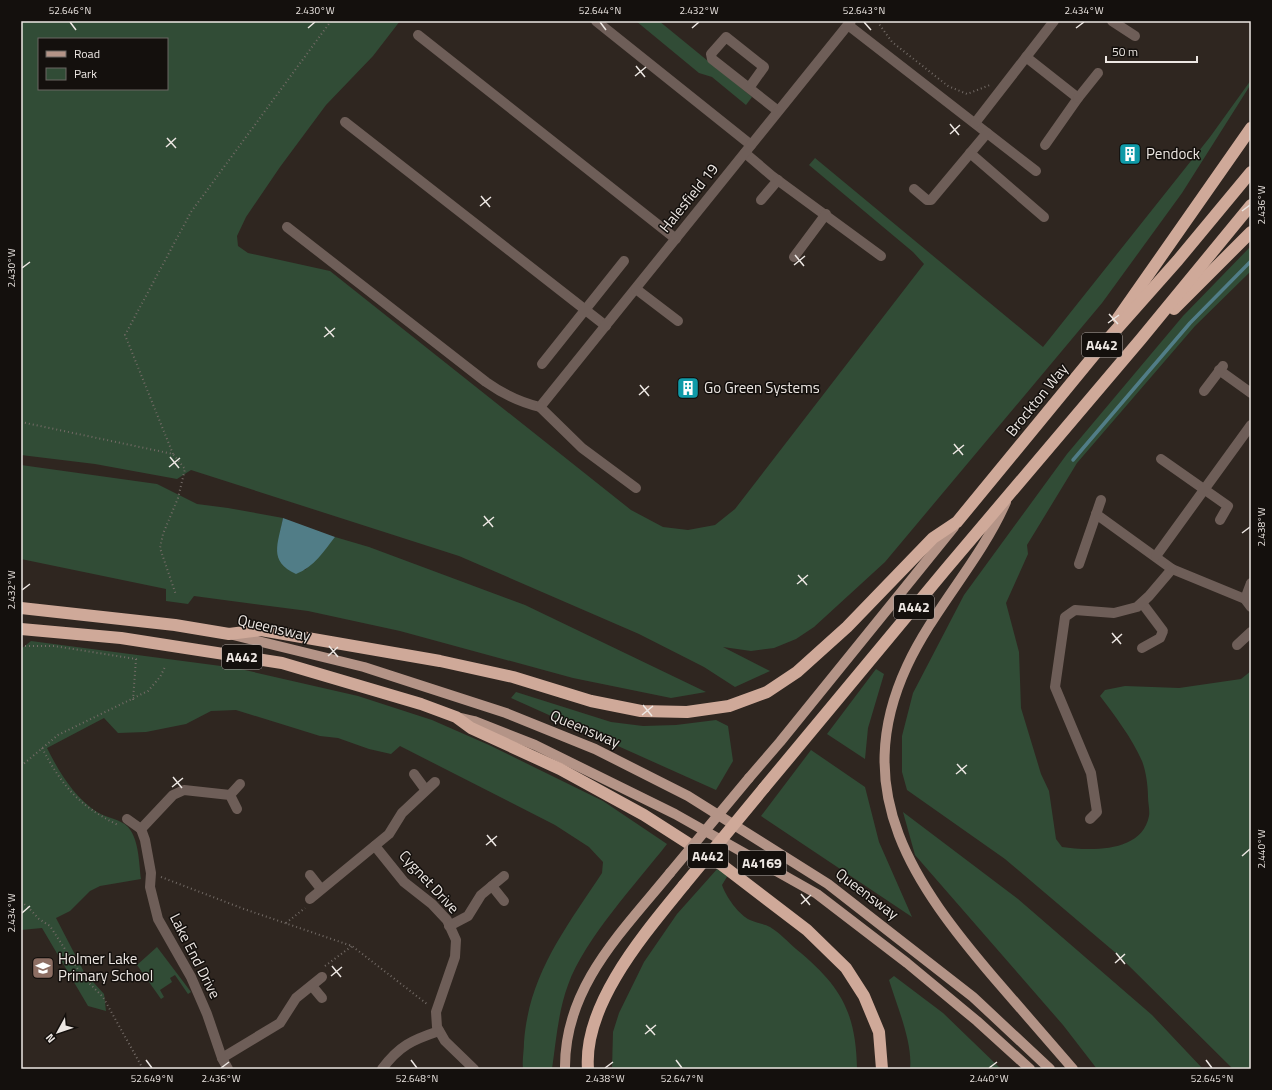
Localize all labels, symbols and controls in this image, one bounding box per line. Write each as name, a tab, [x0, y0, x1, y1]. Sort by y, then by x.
text: 52.646°N	[49, 3, 91, 18]
text: 2.430°W	[295, 3, 335, 18]
text: 52.644°N	[579, 3, 621, 18]
text: 2.432°W	[679, 3, 719, 18]
text: 52.643°N	[843, 3, 885, 18]
text: 2.434°W	[1064, 3, 1104, 18]
legend	[38, 38, 168, 90]
scale bar	[1106, 38, 1197, 64]
text: 50 m	[1112, 42, 1138, 61]
text: Road	[74, 44, 100, 63]
text: Park	[74, 64, 97, 83]
building icon: Pendock	[1117, 141, 1143, 167]
place label: Pendock	[1146, 142, 1200, 165]
street label: Halesfield 19	[654, 158, 724, 237]
text: 2.436°W	[1254, 185, 1269, 225]
text: 2.430°W	[4, 248, 19, 288]
road number: A442	[1082, 333, 1122, 357]
street label: Brockton Way	[1000, 358, 1073, 441]
building icon: Go Green Systems	[675, 375, 701, 401]
place label: Go Green Systems	[704, 376, 820, 399]
text: 2.438°W	[1254, 507, 1269, 547]
text: 2.432°W	[4, 570, 19, 610]
road number: A442	[894, 595, 934, 619]
street label: Queensway	[235, 608, 313, 647]
road number: A442	[222, 645, 262, 669]
street label: Queensway	[547, 703, 624, 754]
text: 2.440°W	[1254, 829, 1269, 869]
road number: A442	[688, 844, 728, 868]
street label: Cygnet Drive	[394, 845, 465, 919]
road number: A4169	[738, 851, 786, 875]
street label: Queensway	[831, 862, 904, 925]
text: 2.434°W	[4, 893, 19, 933]
street label: Lake End Drive	[164, 909, 227, 1002]
place label: Holmer Lake Primary School	[58, 947, 153, 987]
school or university icon: Holmer Lake Primary School	[30, 955, 56, 981]
north arrow	[38, 1012, 78, 1052]
text: N	[42, 1030, 59, 1046]
text: 52.649°N	[131, 1071, 173, 1086]
text: 2.436°W	[201, 1071, 241, 1086]
text: 52.648°N	[396, 1071, 438, 1086]
text: 2.438°W	[585, 1071, 625, 1086]
text: 52.647°N	[661, 1071, 703, 1086]
text: 2.440°W	[969, 1071, 1009, 1086]
text: 52.645°N	[1191, 1071, 1233, 1086]

